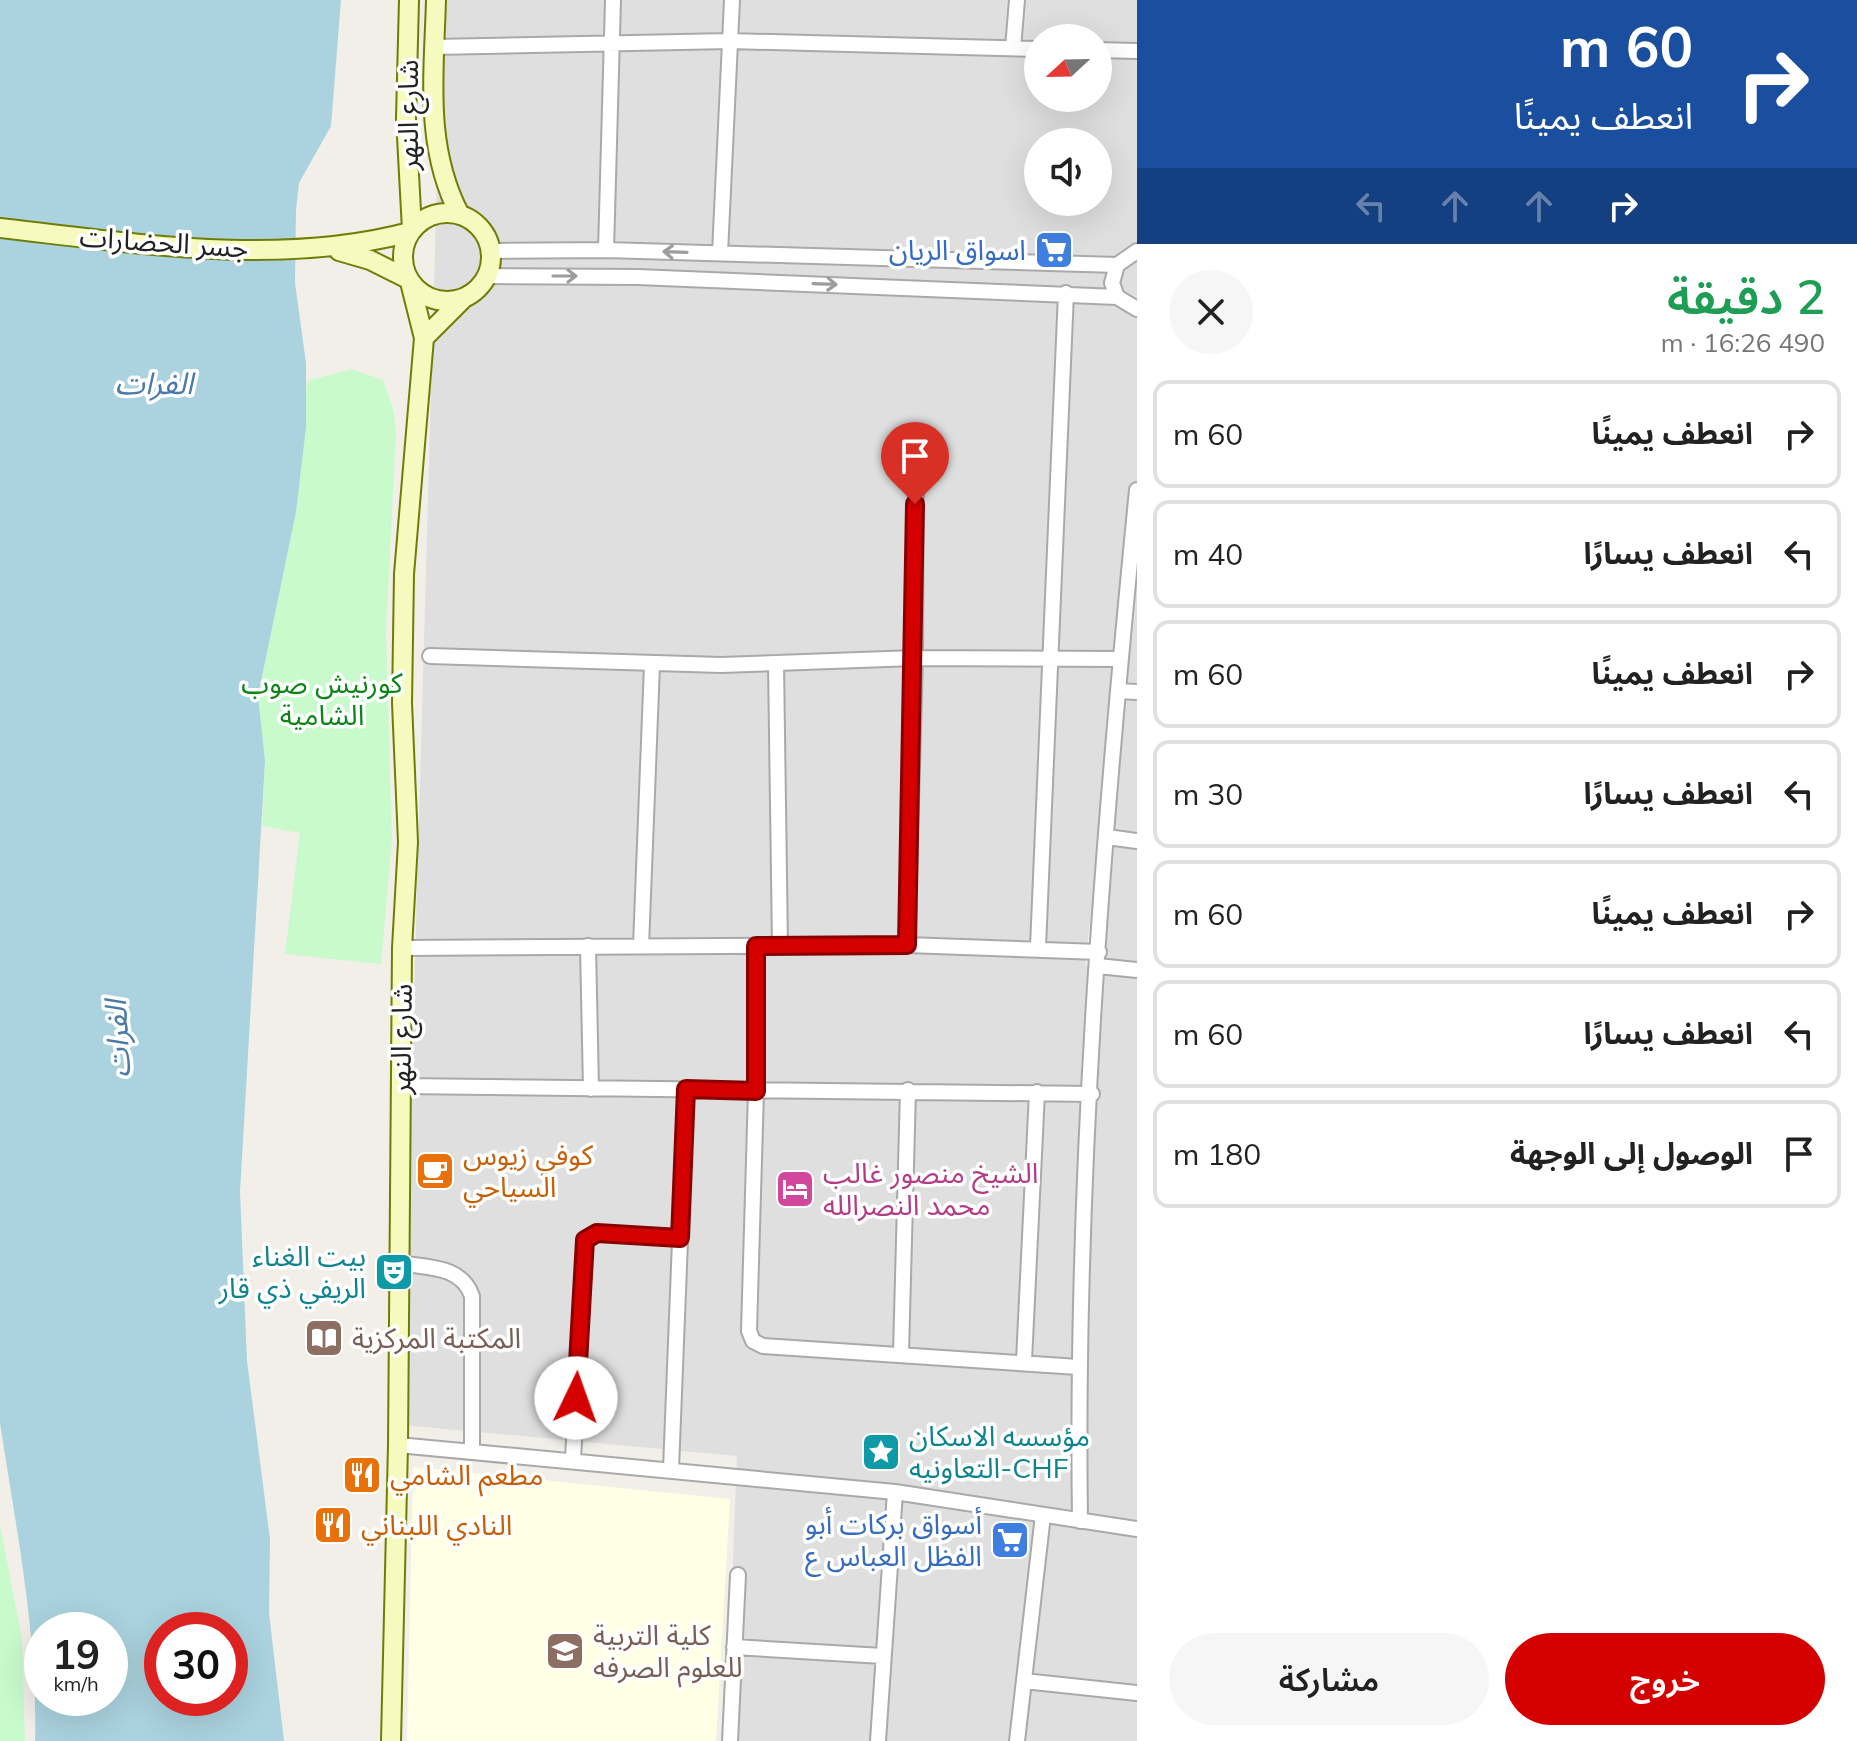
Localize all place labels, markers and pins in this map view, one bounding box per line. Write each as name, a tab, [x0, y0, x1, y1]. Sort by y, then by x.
supermarket icon: اسواق الريان	[1033, 229, 1075, 271]
place label: اسواق الريان	[889, 232, 1026, 267]
pin	[881, 422, 949, 504]
place label: كوفي زيوس السياحي	[463, 1137, 594, 1208]
cafe icon: كوفي زيوس السياحي	[414, 1150, 456, 1192]
place label: الشيخ منصور غالب محمد النصرالله	[823, 1155, 1038, 1222]
hotel icon: الشيخ منصور غالب محمد النصرالله	[774, 1168, 816, 1210]
place label: بيت الغناء الريفي ذي قار	[218, 1238, 366, 1309]
theatre icon: بيت الغناء الريفي ذي قار	[373, 1251, 415, 1293]
library icon: المكتبة المركزية	[303, 1317, 345, 1359]
place label: المكتبة المركزية	[352, 1320, 521, 1355]
place label: مؤسسه الاسكان التعاونيه-CHF	[909, 1418, 1090, 1485]
place icon: مؤسسه الاسكان التعاونيه-CHF	[860, 1431, 902, 1473]
restaurant icon: مطعم الشامي	[341, 1454, 383, 1496]
place label: مطعم الشامي	[390, 1457, 543, 1497]
restaurant icon: النادي اللبناني	[312, 1504, 354, 1546]
place label: أسواق بركات أبو الفظل العباس ع	[805, 1506, 982, 1577]
place label: النادي اللبناني	[361, 1507, 512, 1546]
supermarket icon: أسواق بركات أبو الفظل العباس ع	[989, 1519, 1031, 1561]
place label: كلية التربية للعلوم الصرفه	[593, 1617, 743, 1688]
school or university icon: كلية التربية للعلوم الصرفه	[544, 1630, 586, 1672]

